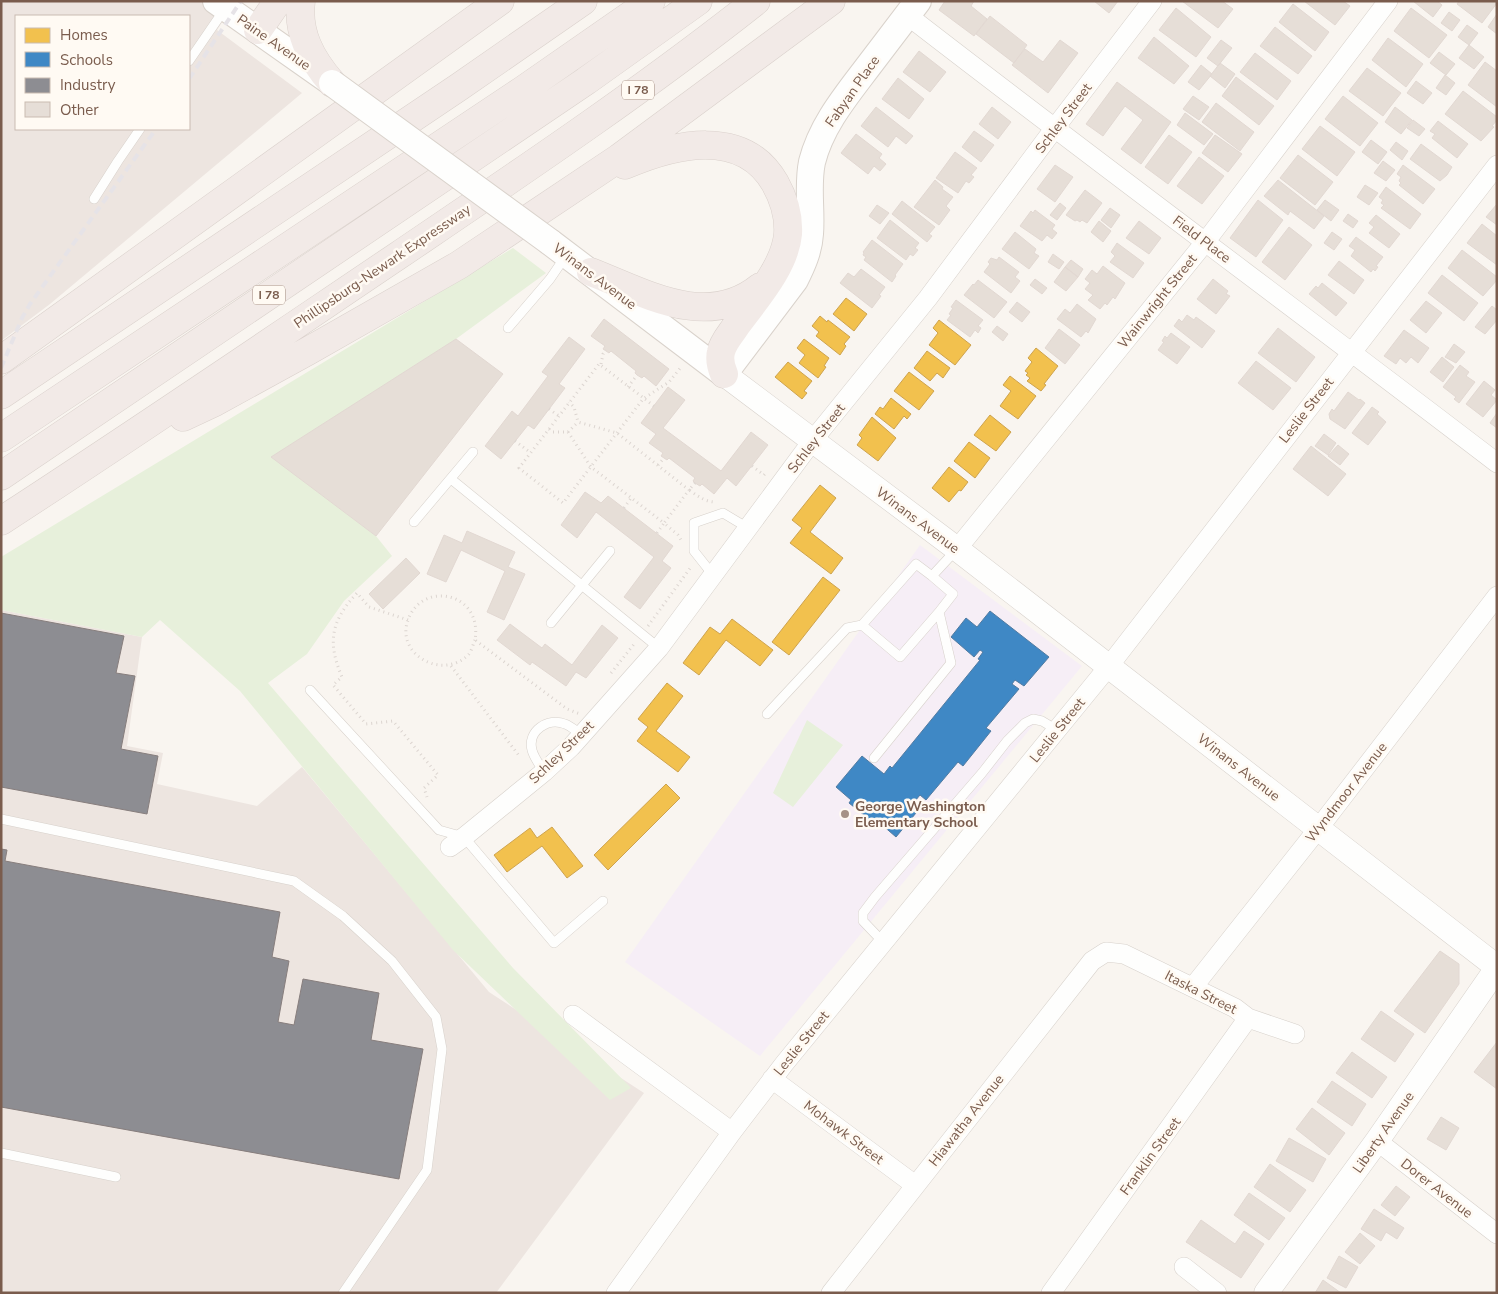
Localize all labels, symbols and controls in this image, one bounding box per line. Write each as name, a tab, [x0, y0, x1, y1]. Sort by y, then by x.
street label: Paine Avenue	[233, 10, 314, 75]
legend	[15, 15, 190, 130]
text: Homes	[60, 25, 108, 45]
text: Schools	[60, 50, 113, 70]
street label: Fabyan Place	[821, 52, 884, 131]
text: Industry	[60, 75, 116, 95]
street label: Schley Street	[1031, 79, 1096, 157]
road number: I 78	[622, 80, 654, 100]
text: Other	[60, 100, 99, 120]
street label: Phillipsburg-Newark Expressway	[290, 200, 475, 333]
street label: Field Place	[1169, 211, 1235, 268]
street label: Winans Avenue	[549, 239, 640, 314]
street label: Wainwright Street	[1113, 250, 1201, 352]
road number: I 78	[253, 286, 285, 304]
street label: Leslie Street	[1275, 374, 1338, 447]
street label: Schley Street	[783, 399, 850, 477]
street label: Winans Avenue	[872, 483, 963, 558]
street label: Leslie Street	[1025, 694, 1089, 767]
street label: Schley Street	[525, 716, 598, 788]
street label: Winans Avenue	[1193, 729, 1284, 806]
street label: Wyndmoor Avenue	[1301, 738, 1391, 846]
place label: George Washington Elementary School	[855, 797, 985, 832]
marker: George Washington Elementary School	[839, 808, 851, 820]
street label: Itaska Street	[1161, 966, 1240, 1019]
street label: Leslie Street	[769, 1007, 833, 1080]
street label: Hiawatha Avenue	[924, 1070, 1008, 1170]
street label: Liberty Avenue	[1348, 1088, 1419, 1177]
street label: Mohawk Street	[800, 1096, 888, 1169]
street label: Franklin Street	[1116, 1113, 1185, 1199]
street label: Dorer Avenue	[1397, 1154, 1477, 1223]

